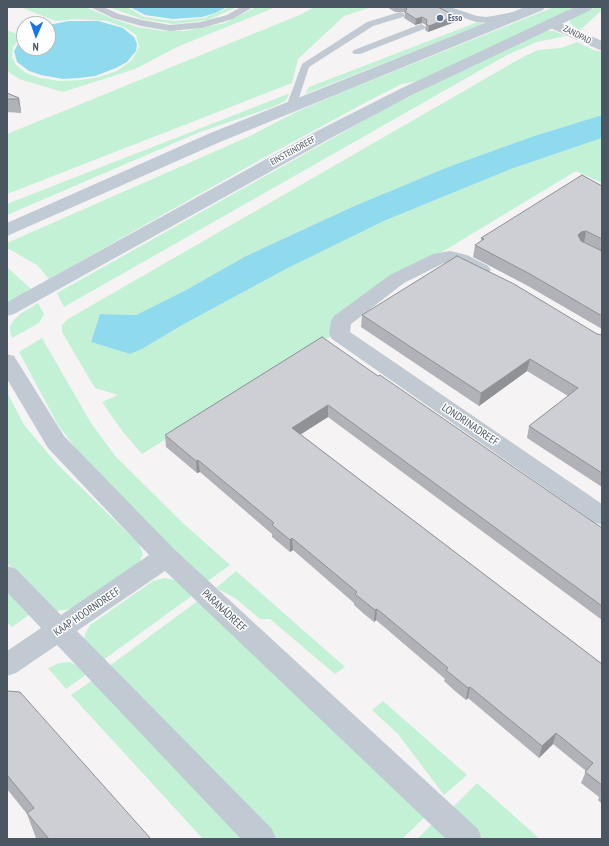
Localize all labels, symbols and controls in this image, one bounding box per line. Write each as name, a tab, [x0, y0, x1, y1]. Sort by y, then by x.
marker: Esso	[435, 13, 445, 23]
place label: Esso	[448, 13, 462, 23]
north arrow	[16, 16, 56, 56]
street label: ZANDPAD	[561, 23, 593, 47]
text: N	[32, 40, 39, 54]
street label: EINSTEINDREEF	[269, 134, 317, 168]
street label: LONDRINADREEF	[439, 401, 501, 449]
street label: KAAP HOORNDREEF	[51, 585, 123, 639]
street label: PARANÁDREEF	[199, 587, 249, 635]

